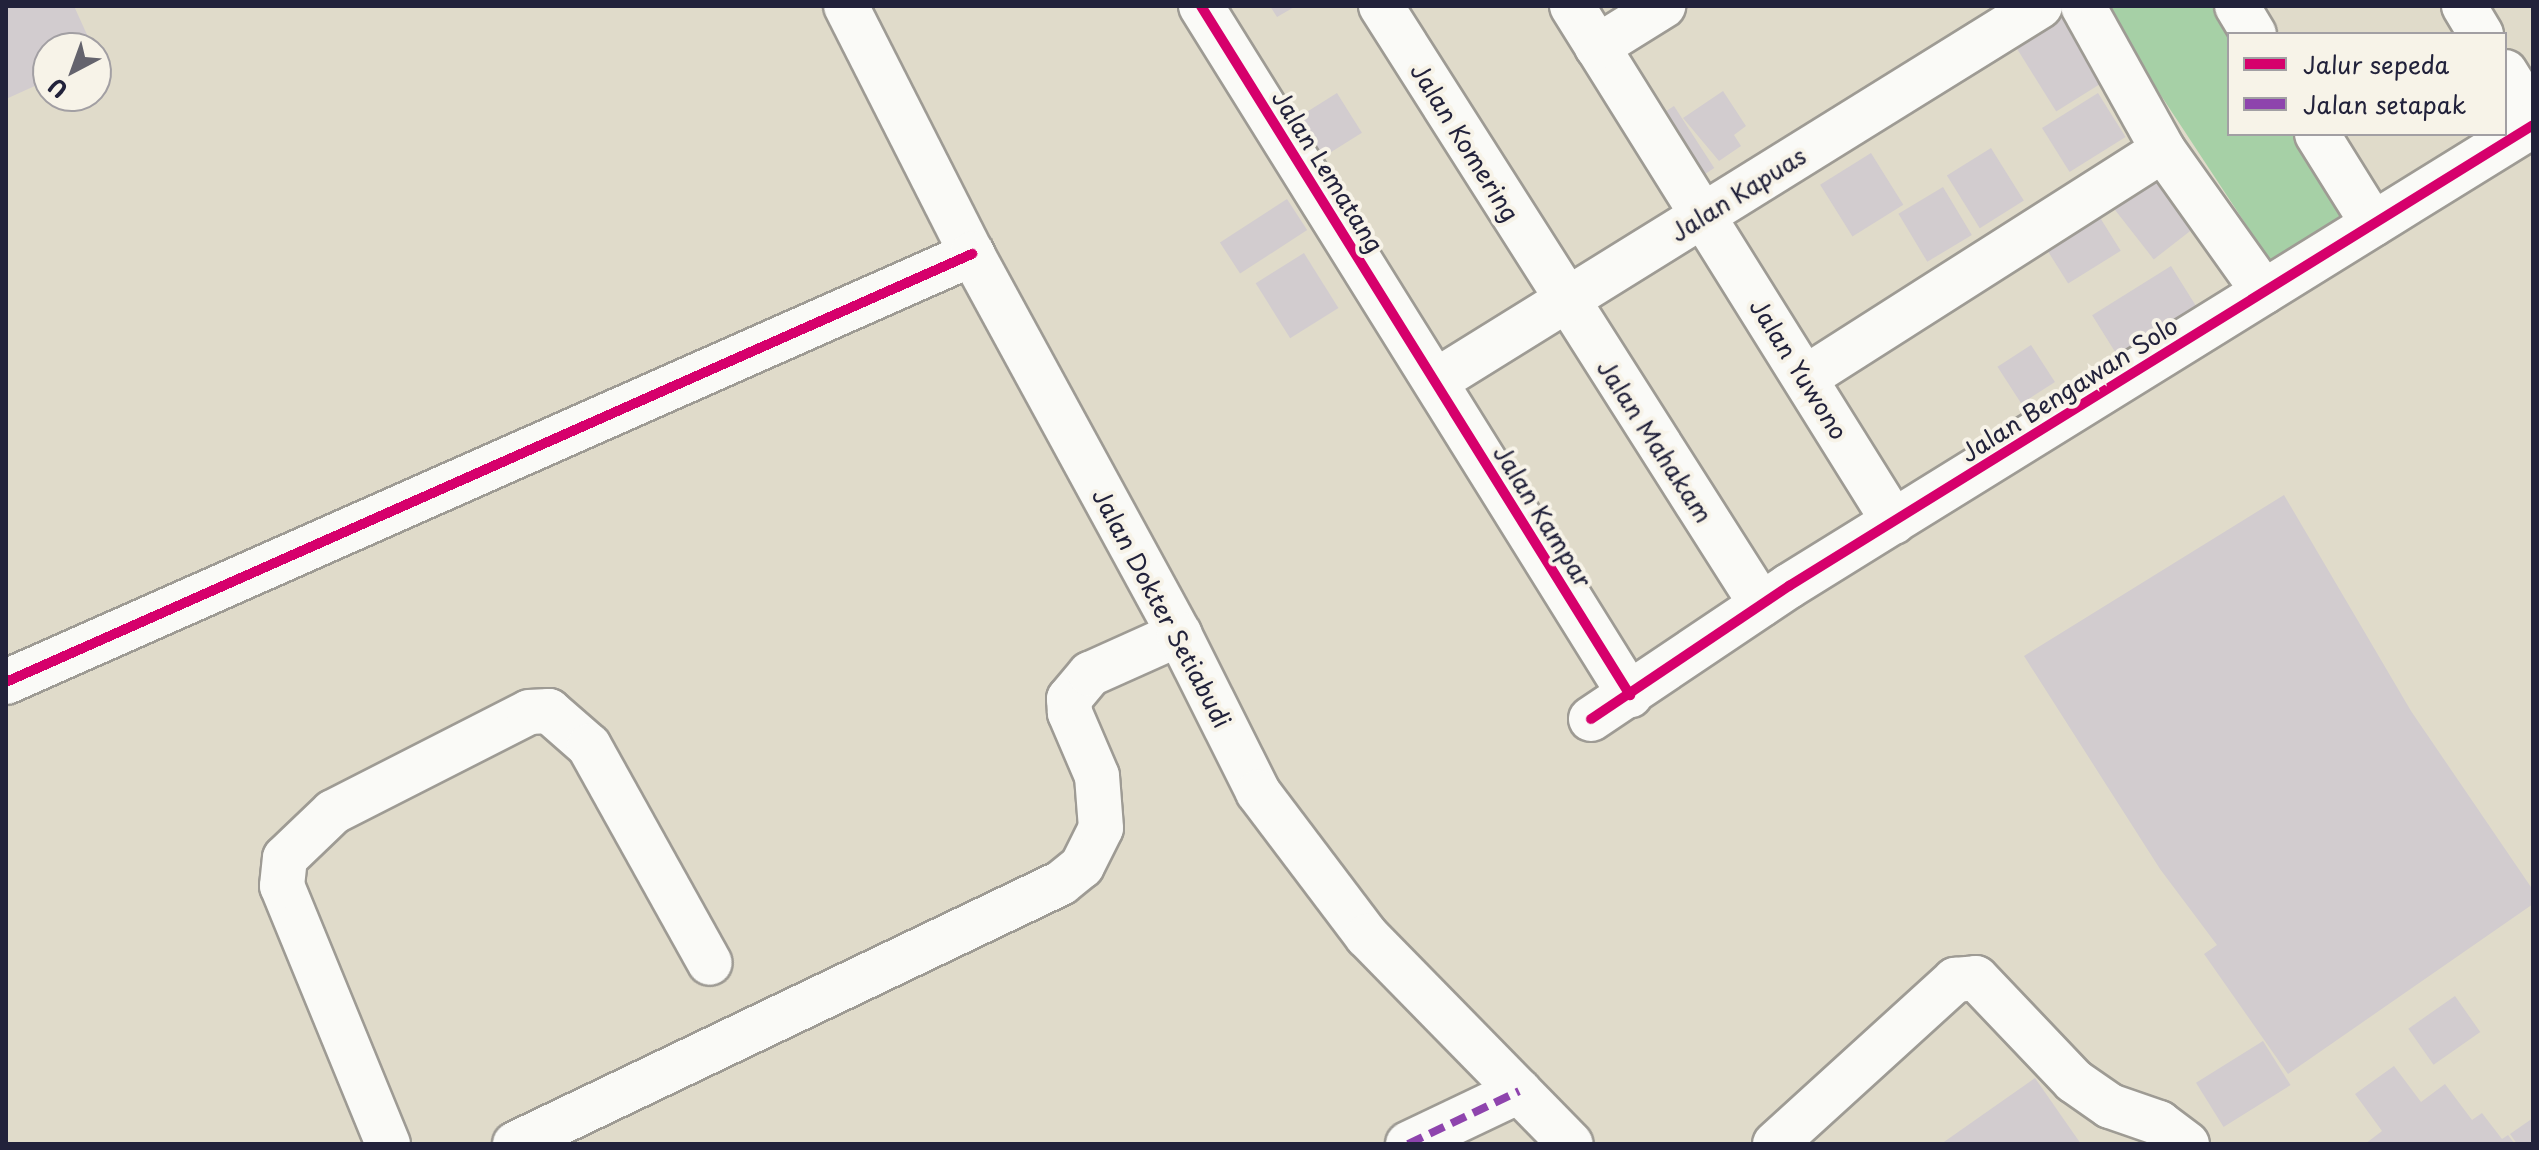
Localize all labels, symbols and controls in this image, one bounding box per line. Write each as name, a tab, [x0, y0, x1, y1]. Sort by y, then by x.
north arrow	[32, 32, 112, 112]
legend	[2227, 32, 2507, 136]
text: Jalur sepeda	[2303, 46, 2449, 82]
street label: Jalan Komering	[1405, 58, 1525, 226]
text: U	[40, 71, 74, 107]
street label: Jalan Lematang	[1266, 84, 1390, 258]
text: Jalan setapak	[2303, 86, 2466, 122]
street label: Jalan Kapuas	[1664, 140, 1812, 248]
street label: Jalan Yuwono	[1744, 293, 1854, 445]
street label: Jalan Bengawan Solo	[1955, 311, 2183, 467]
street label: Jalan Mahakam	[1591, 354, 1719, 528]
street label: Jalan Kampar	[1487, 439, 1599, 593]
street label: Jalan Dokter Setiabudi	[1086, 483, 1238, 733]

